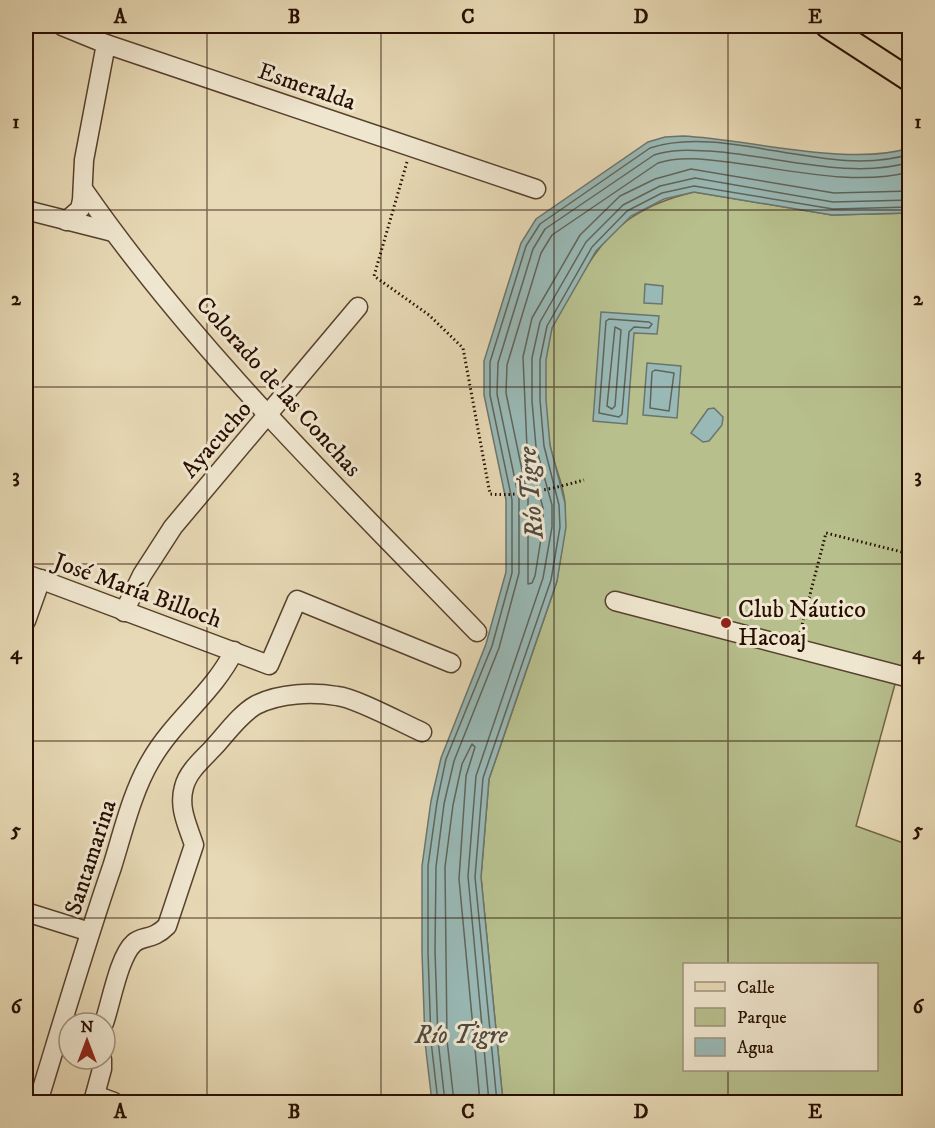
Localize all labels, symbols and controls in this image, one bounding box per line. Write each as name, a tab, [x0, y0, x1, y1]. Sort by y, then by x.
text: A	[113, 5, 128, 30]
text: B	[288, 5, 300, 30]
text: C	[461, 5, 475, 30]
text: D	[634, 5, 649, 30]
text: E	[808, 5, 822, 30]
street label: Esmeralda	[254, 56, 360, 118]
text: 1	[12, 110, 20, 135]
text: 1	[914, 110, 922, 135]
text: 2	[11, 287, 22, 312]
text: 2	[913, 287, 924, 312]
street label: Colorado de las Conchas	[189, 290, 367, 483]
street label: Ayacucho	[175, 395, 259, 485]
water label: Río Tigre	[511, 444, 552, 541]
text: 3	[12, 464, 20, 489]
text: 3	[914, 464, 922, 489]
street label: José María Billoch	[48, 546, 226, 635]
place label: Club Náutico Hacoaj	[738, 595, 866, 653]
marker: Club Náutico Hacoaj	[719, 616, 733, 630]
text: 4	[10, 641, 23, 666]
text: 4	[912, 641, 925, 666]
street label: Santamarina	[58, 795, 124, 919]
text: 5	[10, 818, 21, 843]
text: 5	[912, 818, 923, 843]
legend	[683, 963, 878, 1071]
text: Calle	[737, 977, 775, 999]
text: 6	[11, 995, 23, 1020]
text: 6	[913, 995, 925, 1020]
text: Parque	[737, 1007, 787, 1029]
north arrow	[57, 1011, 117, 1071]
text: N	[80, 1017, 94, 1037]
water label: Río Tigre	[414, 1019, 508, 1052]
text: Agua	[737, 1037, 774, 1059]
text: A	[113, 1100, 128, 1125]
text: B	[288, 1100, 300, 1125]
text: C	[461, 1100, 475, 1125]
text: D	[634, 1100, 649, 1125]
text: E	[808, 1100, 822, 1125]

